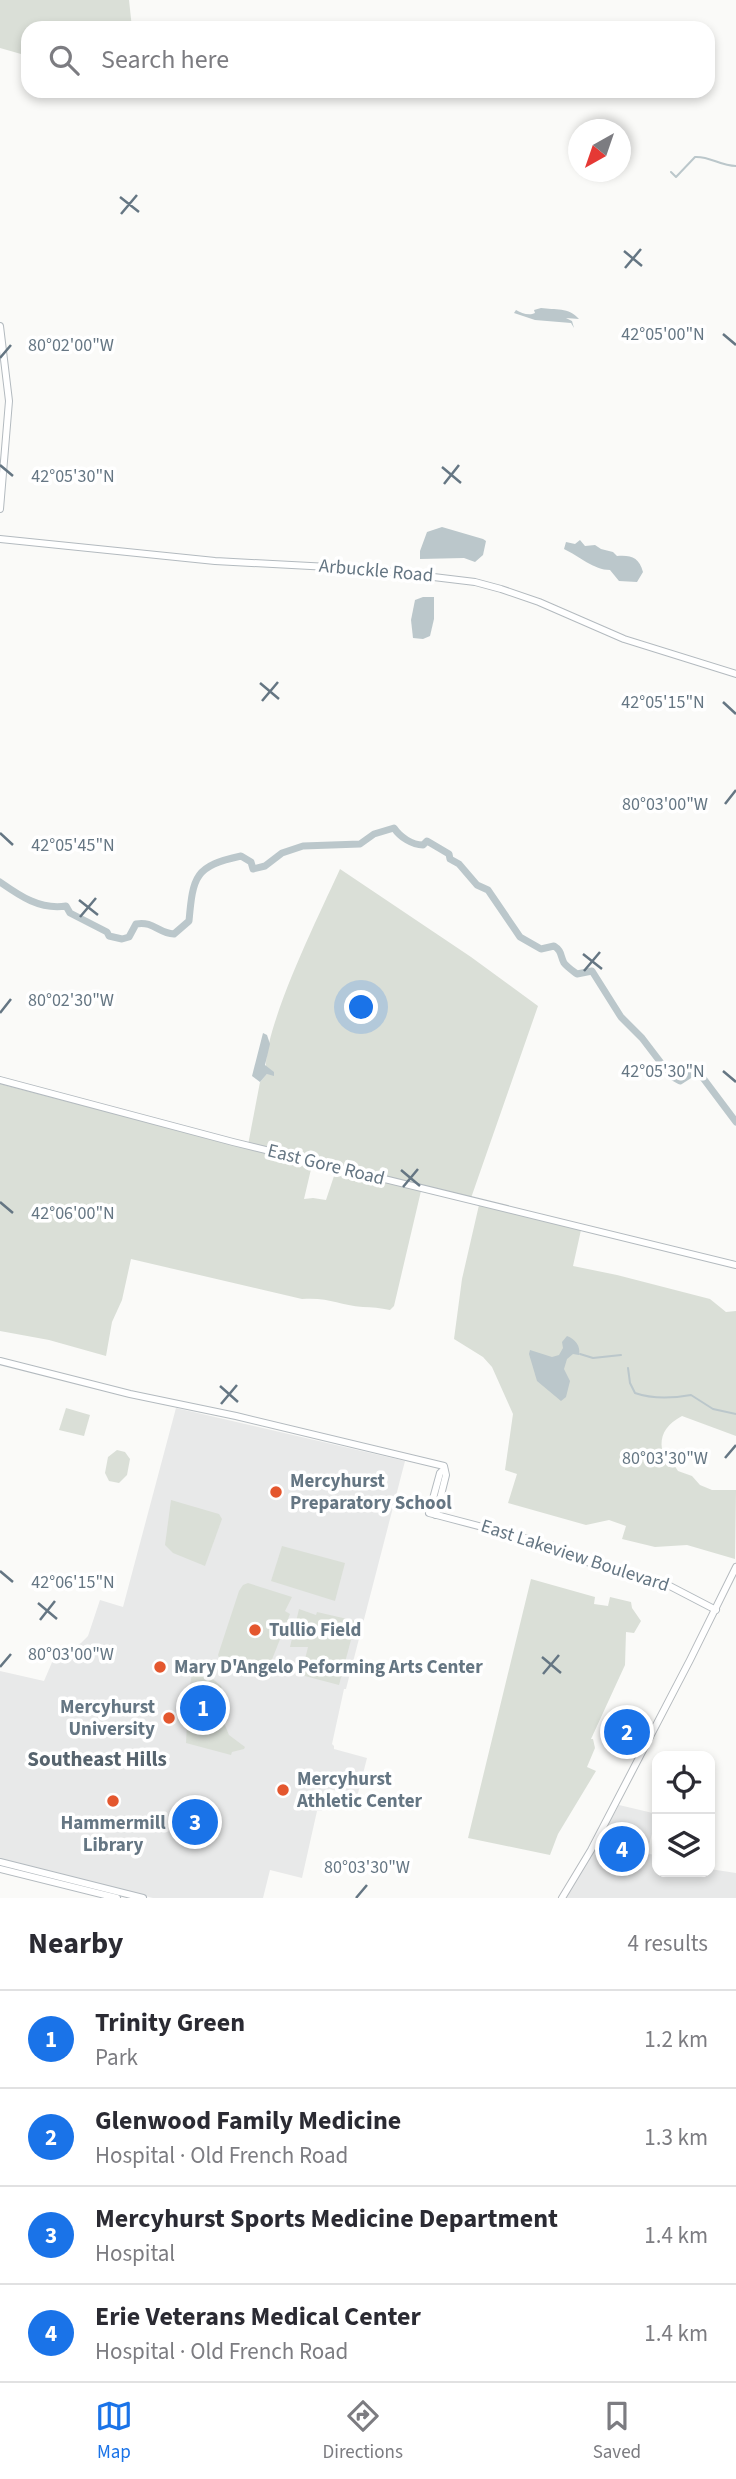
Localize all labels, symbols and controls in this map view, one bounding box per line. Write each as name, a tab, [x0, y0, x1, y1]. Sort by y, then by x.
search box	[21, 21, 715, 98]
icon: search	[45, 41, 83, 79]
text: Search here	[101, 41, 229, 78]
north arrow	[568, 119, 631, 182]
text: 42°05'00"N	[621, 322, 705, 347]
text: 80°02'00"W	[28, 333, 114, 358]
text: 42°05'30"N	[31, 464, 115, 489]
street label: Arbuckle Road	[318, 553, 434, 589]
text: 42°05'15"N	[621, 690, 705, 715]
text: 80°03'00"W	[622, 792, 708, 817]
text: 42°05'45"N	[31, 833, 115, 858]
text: 80°02'30"W	[28, 988, 114, 1013]
your location	[344, 990, 378, 1024]
text: 42°05'30"N	[621, 1059, 705, 1084]
street label: East Gore Road	[265, 1137, 387, 1193]
text: 42°06'00"N	[31, 1201, 115, 1226]
text: 80°03'30"W	[622, 1446, 708, 1471]
place label: Mercyhurst Preparatory School	[290, 1468, 452, 1517]
marker: Mercyhurst Preparatory School	[268, 1484, 284, 1500]
street label: East Lakeview Boulevard	[477, 1513, 673, 1599]
text: 42°06'15"N	[31, 1570, 115, 1595]
place label: Tullio Field	[269, 1617, 361, 1644]
marker: Tullio Field	[247, 1622, 263, 1638]
text: 80°03'00"W	[28, 1642, 114, 1667]
place label: Mary D'Angelo Peforming Arts Center	[174, 1654, 483, 1681]
marker: Mary D'Angelo Peforming Arts Center	[152, 1659, 168, 1675]
pin: 1	[180, 1682, 226, 1734]
place label: Mercyhurst University	[60, 1694, 155, 1743]
pin: 2	[604, 1706, 650, 1758]
marker: Mercyhurst University	[161, 1710, 177, 1726]
district label: Southeast Hills	[27, 1744, 167, 1774]
map controls	[652, 1751, 715, 1877]
button: locate	[652, 1751, 715, 1814]
place label: Mercyhurst Athletic Center	[296, 1766, 423, 1815]
marker: Mercyhurst Athletic Center	[275, 1782, 291, 1798]
marker: Hammermill Library	[105, 1793, 121, 1809]
pin: 3	[172, 1796, 218, 1848]
place label: Hammermill Library	[60, 1810, 166, 1859]
button: layers	[652, 1814, 715, 1877]
pin: 4	[599, 1823, 645, 1875]
text: 80°03'30"W	[324, 1855, 410, 1880]
text: Nearby	[28, 1922, 123, 1965]
text: 4 results	[628, 1927, 708, 1960]
text: Trinity Green	[95, 2004, 245, 2041]
text: 1	[45, 2023, 57, 2056]
text: 1.2 km	[644, 2023, 708, 2056]
text: Park	[95, 2041, 138, 2074]
text: Glenwood Family Medicine	[95, 2102, 401, 2139]
text: 2	[45, 2121, 57, 2154]
text: 1.3 km	[644, 2121, 708, 2154]
text: Hospital · Old French Road	[95, 2139, 348, 2172]
text: Mercyhurst Sports Medicine Department	[95, 2200, 558, 2237]
text: 3	[45, 2219, 57, 2252]
text: 1.4 km	[644, 2219, 708, 2252]
text: Hospital	[95, 2237, 175, 2270]
text: Erie Veterans Medical Center	[95, 2298, 421, 2335]
text: 4	[45, 2317, 57, 2350]
text: 1.4 km	[644, 2317, 708, 2350]
text: Hospital · Old French Road	[95, 2335, 348, 2368]
tab: Map	[95, 2397, 133, 2466]
tab: Directions	[323, 2397, 403, 2466]
tab: Saved	[593, 2397, 641, 2466]

